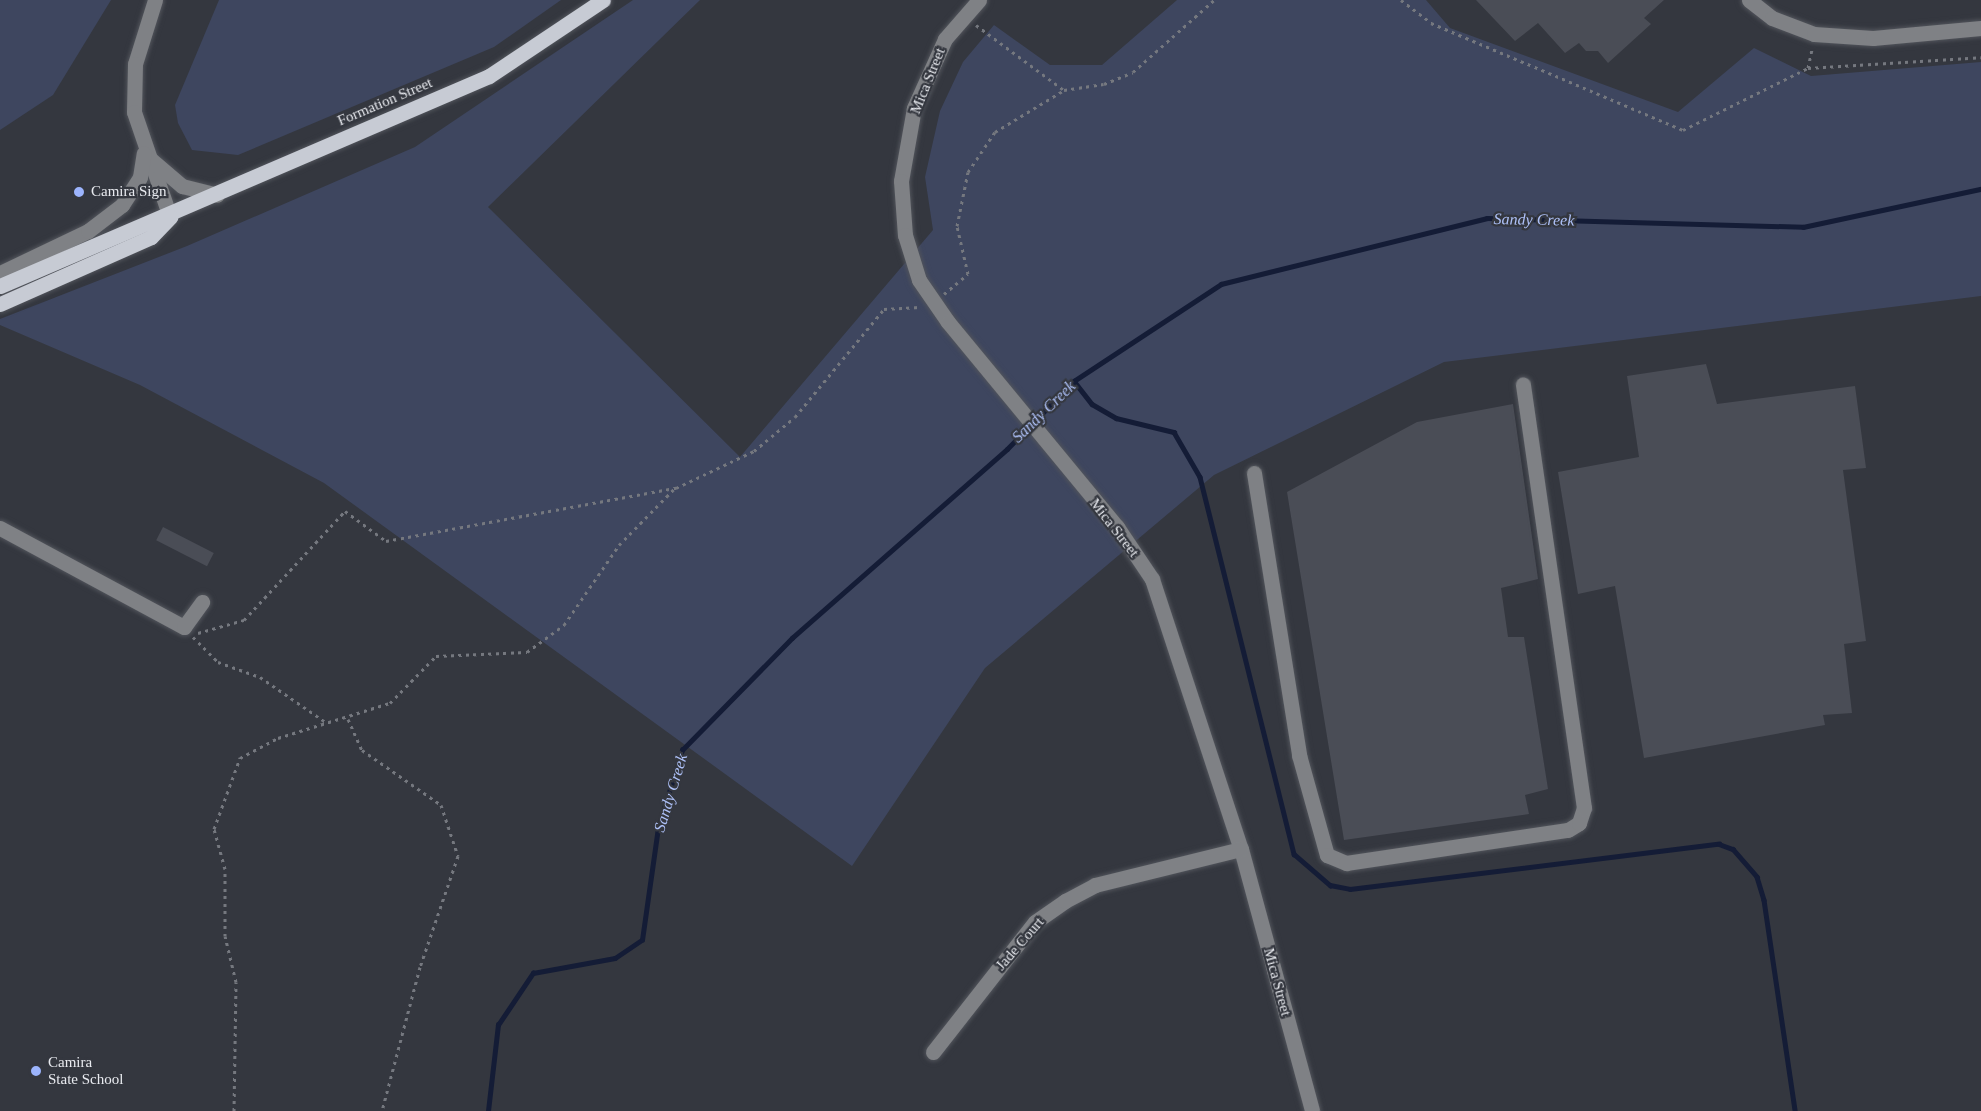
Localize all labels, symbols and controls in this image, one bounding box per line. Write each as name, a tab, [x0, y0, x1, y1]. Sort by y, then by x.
street label: Mica Street	[907, 45, 949, 117]
street label: Formation Street	[335, 74, 435, 130]
place label: Camira Sign	[91, 183, 166, 201]
marker: Camira Sign	[72, 185, 86, 199]
water label: Sandy Creek	[1493, 210, 1575, 230]
water label: Sandy Creek	[1008, 377, 1080, 447]
street label: Mica Street	[1085, 495, 1143, 561]
water label: Sandy Creek	[650, 752, 692, 834]
street label: Jade Court	[992, 914, 1048, 974]
street label: Mica Street	[1259, 946, 1295, 1018]
place label: Camira State School	[48, 1053, 123, 1088]
marker: Camira State School	[29, 1064, 43, 1078]

